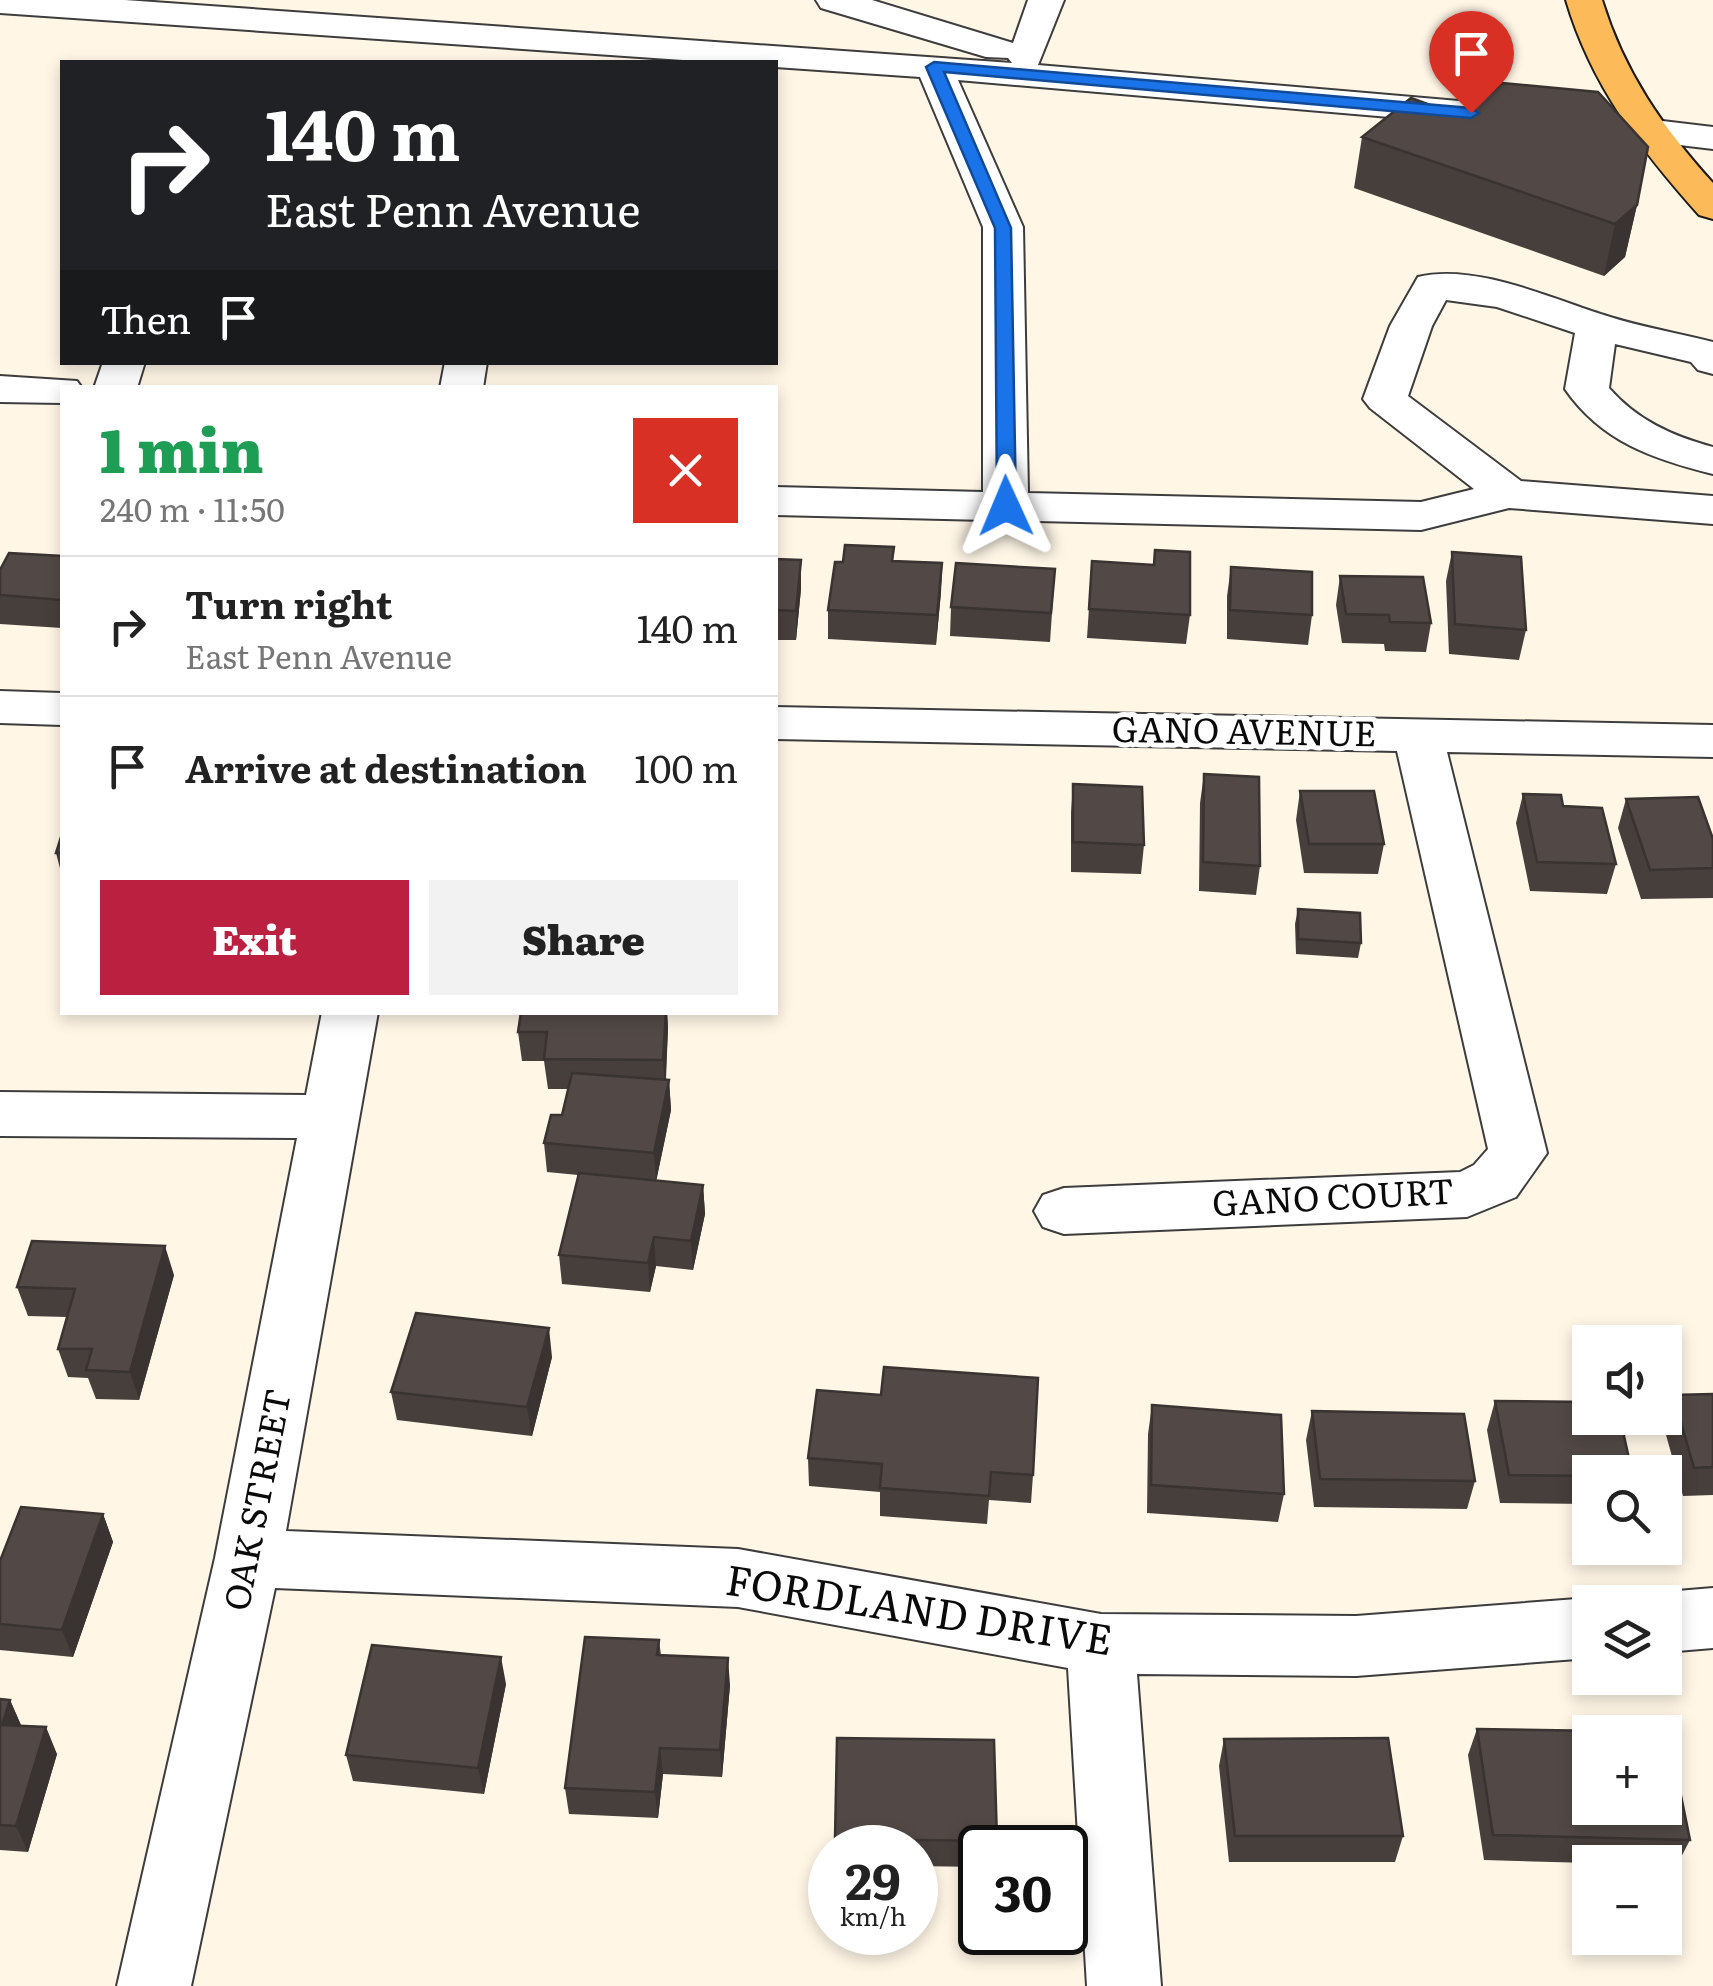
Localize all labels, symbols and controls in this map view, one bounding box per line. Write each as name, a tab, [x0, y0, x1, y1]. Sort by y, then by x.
pin	[1429, 11, 1514, 114]
icon: arrive	[1444, 26, 1499, 81]
text: 140 m	[265, 79, 460, 183]
icon: right	[100, 100, 230, 230]
text: East Penn Avenue	[265, 174, 641, 241]
text: Then	[100, 289, 191, 346]
icon: arrive	[211, 290, 266, 345]
text: 1 min	[100, 402, 264, 491]
button: close	[633, 418, 738, 523]
position arrow	[954, 454, 1058, 558]
text: 240 m · 11:50	[100, 484, 285, 532]
text: Turn right	[185, 574, 392, 631]
text: 140 m	[637, 598, 738, 655]
icon: right	[100, 599, 155, 654]
text: East Penn Avenue	[185, 631, 452, 679]
street label: GANO AVENUE	[1111, 701, 1377, 757]
text: Arrive at destination	[185, 738, 587, 795]
text: 100 m	[634, 738, 738, 795]
icon: arrive	[100, 739, 155, 794]
button: Exit	[100, 880, 409, 995]
button: Share	[429, 880, 738, 995]
street label: GANO COURT	[1211, 1163, 1455, 1227]
map controls	[1572, 1325, 1682, 1955]
button: sound	[1572, 1325, 1682, 1435]
street label: OAK STREET	[208, 1384, 302, 1615]
button: search	[1572, 1455, 1682, 1565]
street label: FORDLAND DRIVE	[722, 1546, 1117, 1668]
button: layers	[1572, 1585, 1682, 1695]
button: +	[1572, 1715, 1682, 1825]
speed limit sign: 30	[958, 1825, 1088, 1955]
text: 29	[845, 1841, 901, 1915]
button: −	[1572, 1845, 1682, 1955]
text: km/h	[840, 1897, 906, 1934]

